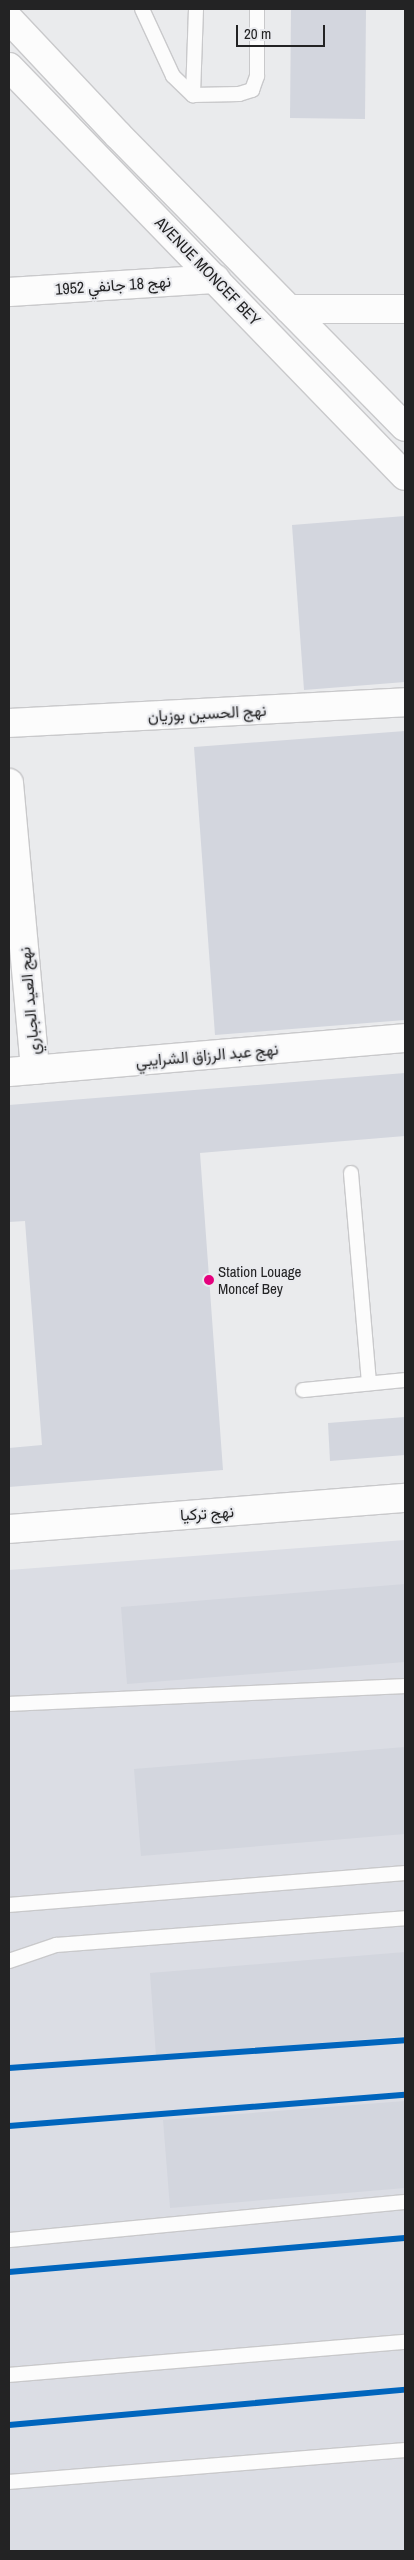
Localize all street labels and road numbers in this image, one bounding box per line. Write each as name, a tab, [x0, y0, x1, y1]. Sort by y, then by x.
street label: AVENUE MONCEF BEY	[151, 213, 265, 329]
street label: نهج 18 جانفي 1952	[54, 271, 172, 299]
street label: نهج الحسين بوزيان	[147, 700, 267, 726]
street label: نهج العيد الجباري	[15, 946, 43, 1056]
street label: نهج عبد الرزاق الشرايبي	[135, 1039, 279, 1071]
street label: نهج تركيا	[179, 1502, 235, 1524]

